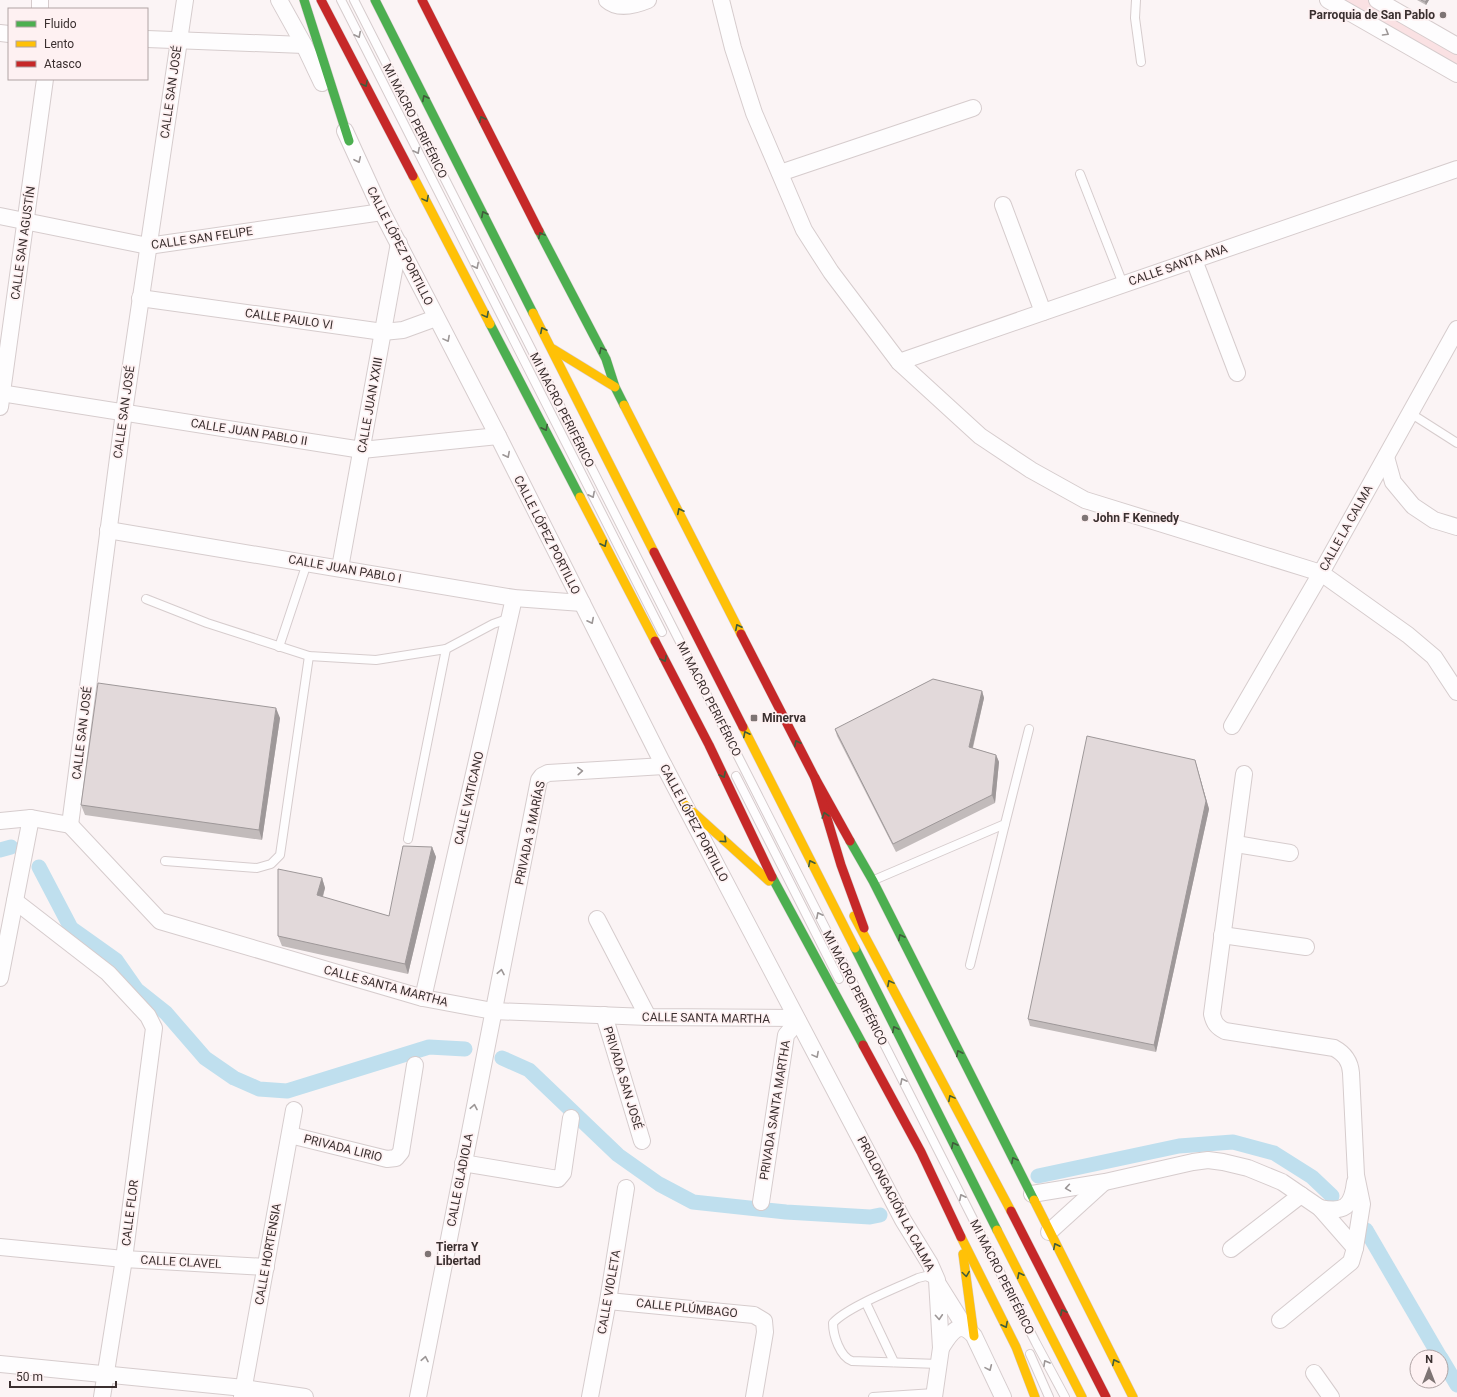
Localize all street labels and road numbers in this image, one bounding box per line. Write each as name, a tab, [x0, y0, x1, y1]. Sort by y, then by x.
street label: CALLE SAN JOSÉ	[157, 44, 184, 139]
street label: MI MACRO PERIFÉRICO	[380, 61, 451, 181]
street label: CALLE LÓPEZ PORTILLO	[364, 184, 437, 308]
street label: CALLE SAN AGUSTÍN	[7, 185, 38, 301]
street label: CALLE SAN FELIPE	[150, 224, 254, 252]
street label: CALLE SANTA ANA	[1127, 241, 1229, 288]
street label: CALLE PAULO VI	[244, 306, 334, 332]
street label: MI MACRO PERIFÉRICO	[527, 350, 598, 470]
street label: CALLE JUAN XXIII	[355, 356, 385, 454]
street label: CALLE SAN JOSÉ	[110, 364, 137, 459]
street label: CALLE JUAN PABLO II	[190, 416, 308, 448]
street label: CALLE LÓPEZ PORTILLO	[511, 473, 584, 597]
street label: CALLE LA CALMA	[1317, 482, 1376, 573]
street label: CALLE JUAN PABLO I	[287, 552, 403, 586]
street label: MI MACRO PERIFÉRICO	[674, 639, 745, 759]
street label: CALLE SAN JOSÉ	[68, 685, 95, 780]
street label: CALLE VATICANO	[451, 750, 487, 846]
street label: CALLE LÓPEZ PORTILLO	[657, 761, 732, 884]
street label: PRIVADA 3 MARÍAS	[511, 780, 548, 886]
street label: MI MACRO PERIFÉRICO	[820, 928, 891, 1048]
street label: CALLE SANTA MARTHA	[322, 963, 450, 1009]
street label: CALLE SANTA MARTHA	[642, 1010, 770, 1026]
street label: PRIVADA SAN JOSÉ	[601, 1024, 646, 1131]
street label: PRIVADA SANTA MARTHA	[757, 1039, 793, 1181]
street label: PRIVADA LIRIO	[302, 1131, 384, 1165]
street label: CALLE GLADIOLA	[444, 1132, 476, 1228]
street label: PROLONGACIÓN LA CALMA	[854, 1134, 939, 1274]
street label: CALLE FLOR	[119, 1178, 141, 1247]
street label: CALLE HORTENSIA	[252, 1202, 284, 1306]
street label: MI MACRO PERIFÉRICO	[967, 1217, 1038, 1337]
street label: CALLE VIOLETA	[595, 1249, 623, 1335]
street label: CALLE CLAVEL	[140, 1253, 222, 1271]
street label: CALLE PLÚMBAGO	[636, 1295, 739, 1320]

